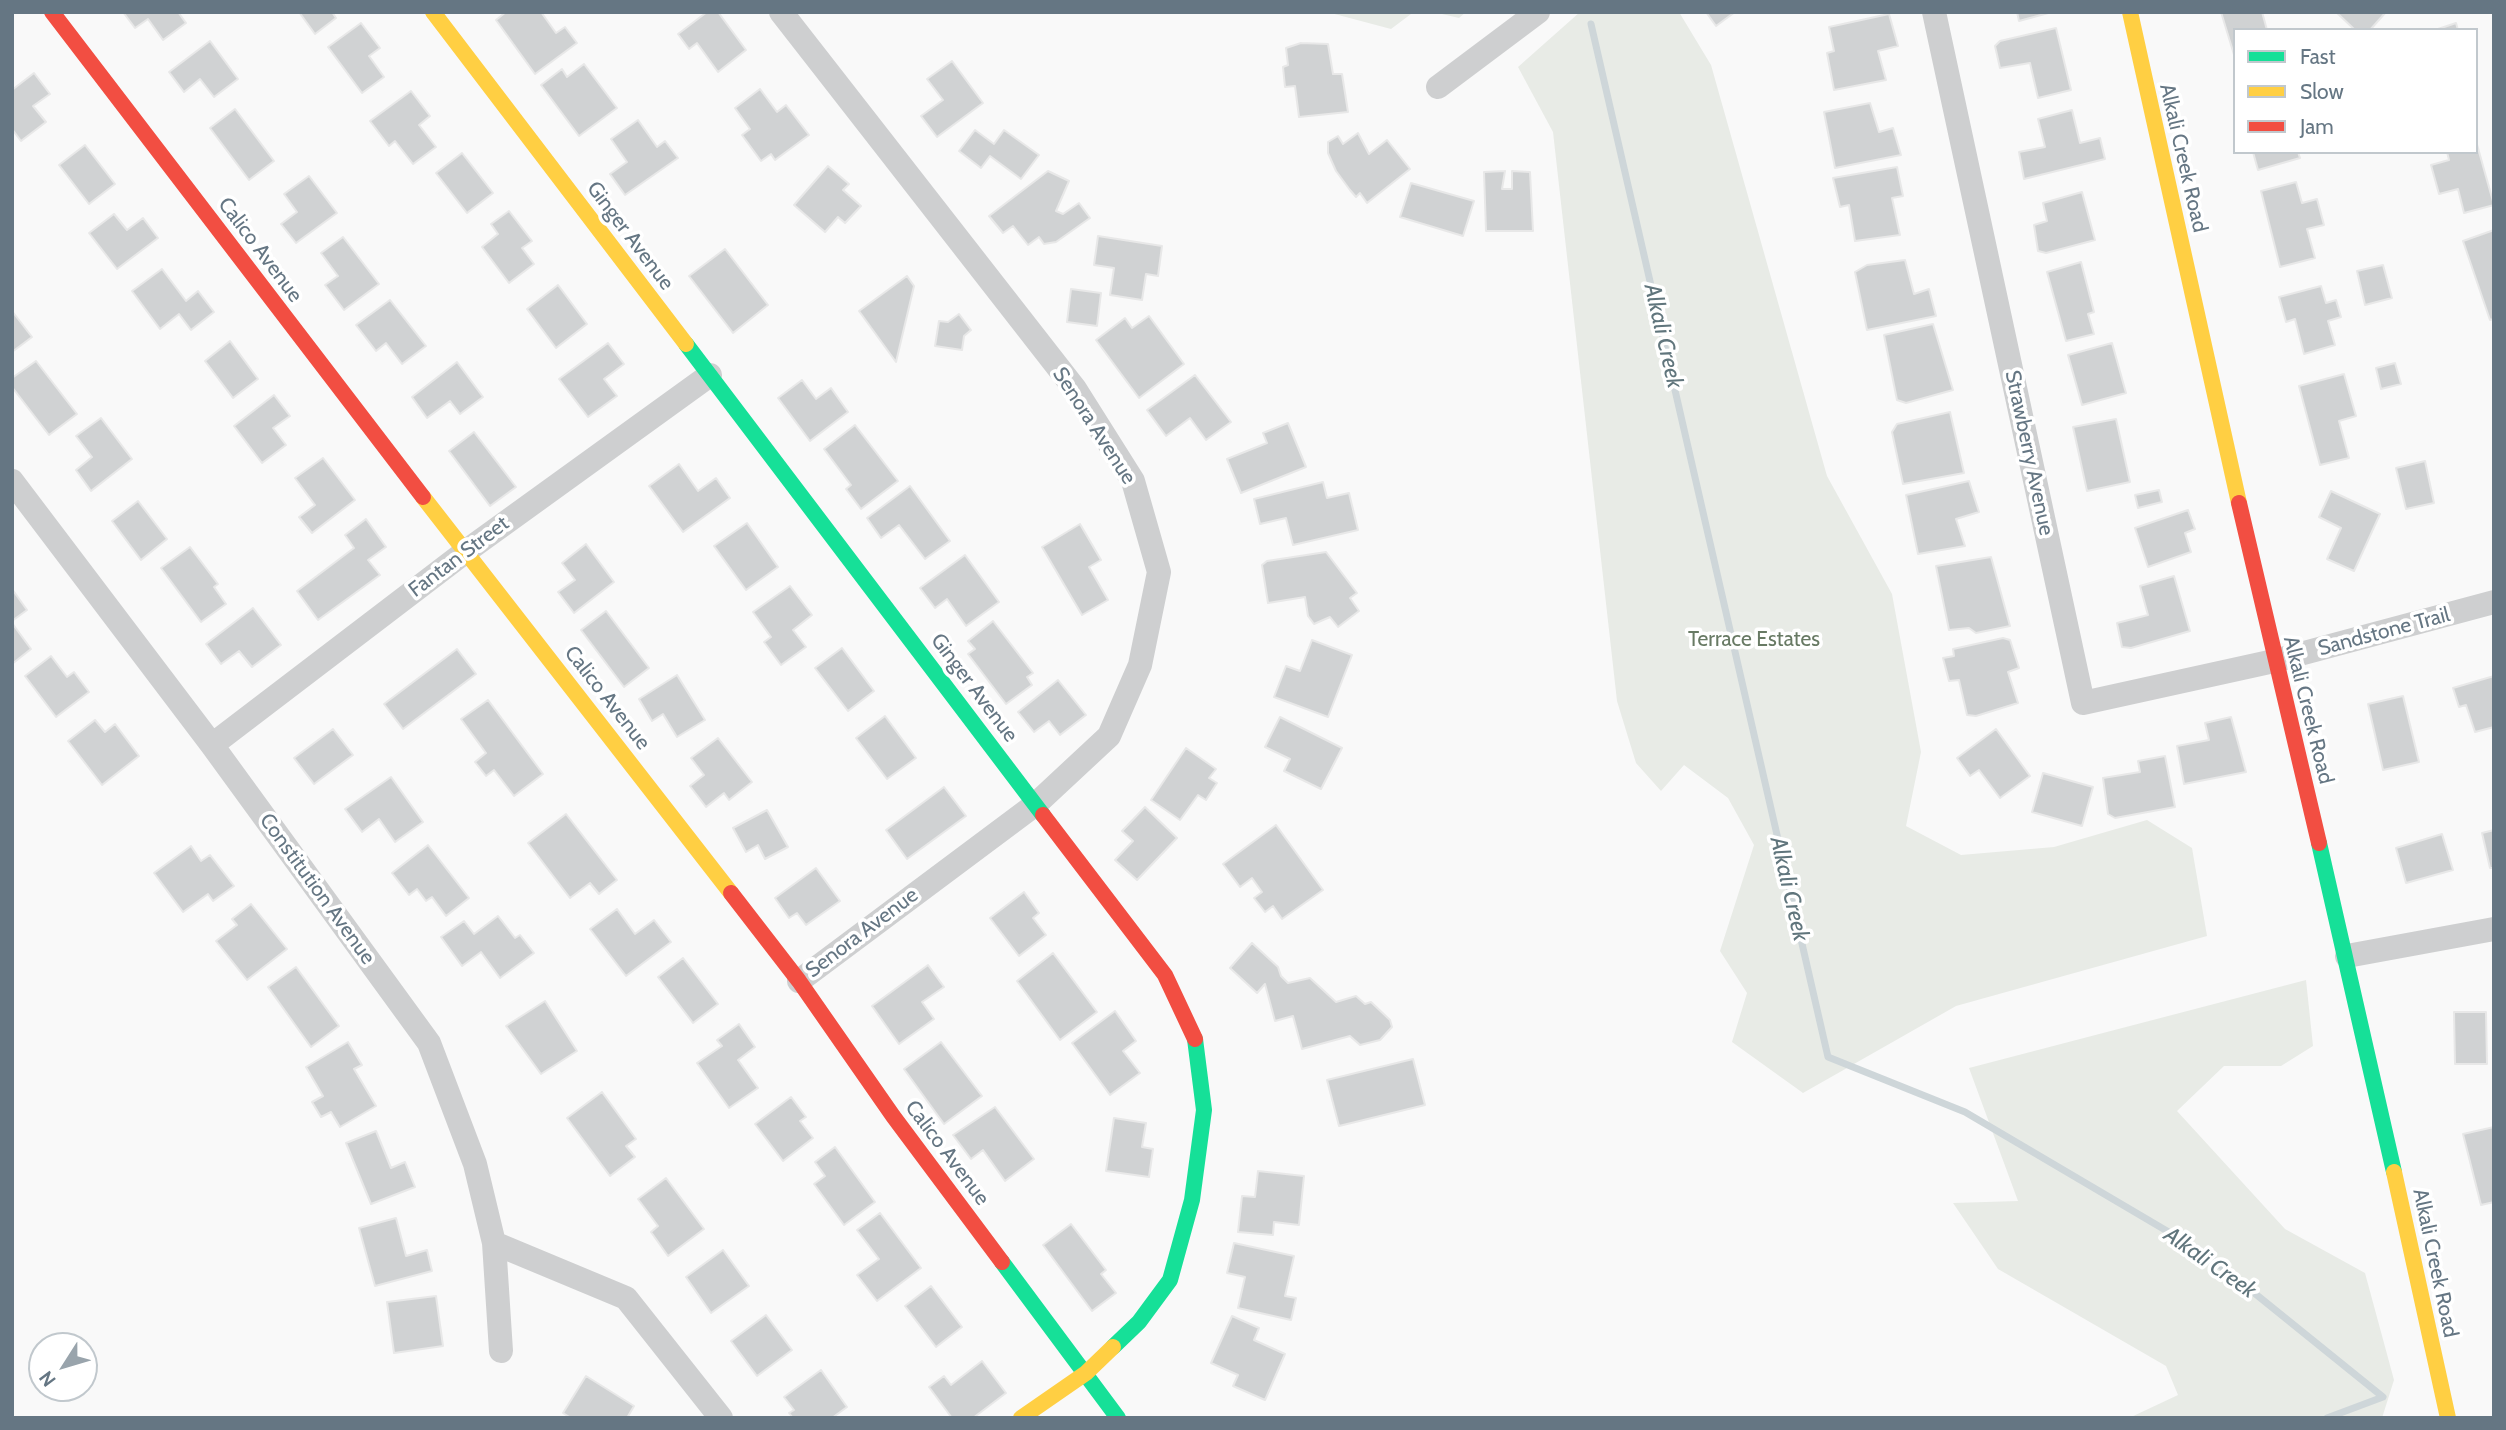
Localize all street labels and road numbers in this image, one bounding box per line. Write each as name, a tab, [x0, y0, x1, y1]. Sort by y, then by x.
street label: Alkali Creek Road	[2154, 81, 2212, 235]
street label: Ginger Avenue	[581, 177, 679, 295]
street label: Calico Avenue	[212, 193, 308, 307]
street label: Senora Avenue	[1047, 363, 1141, 489]
street label: Strawberry Avenue	[1999, 368, 2059, 538]
street label: Fantan Street	[404, 511, 514, 603]
street label: Sandstone Trail	[2315, 602, 2453, 662]
street label: Ginger Avenue	[925, 629, 1023, 747]
street label: Alkali Creek Road	[2277, 633, 2339, 787]
street label: Calico Avenue	[559, 641, 655, 755]
street label: Constitution Avenue	[254, 809, 380, 969]
street label: Senora Avenue	[801, 883, 923, 983]
street label: Calico Avenue	[899, 1096, 995, 1210]
street label: Alkali Creek Road	[2407, 1186, 2463, 1340]

